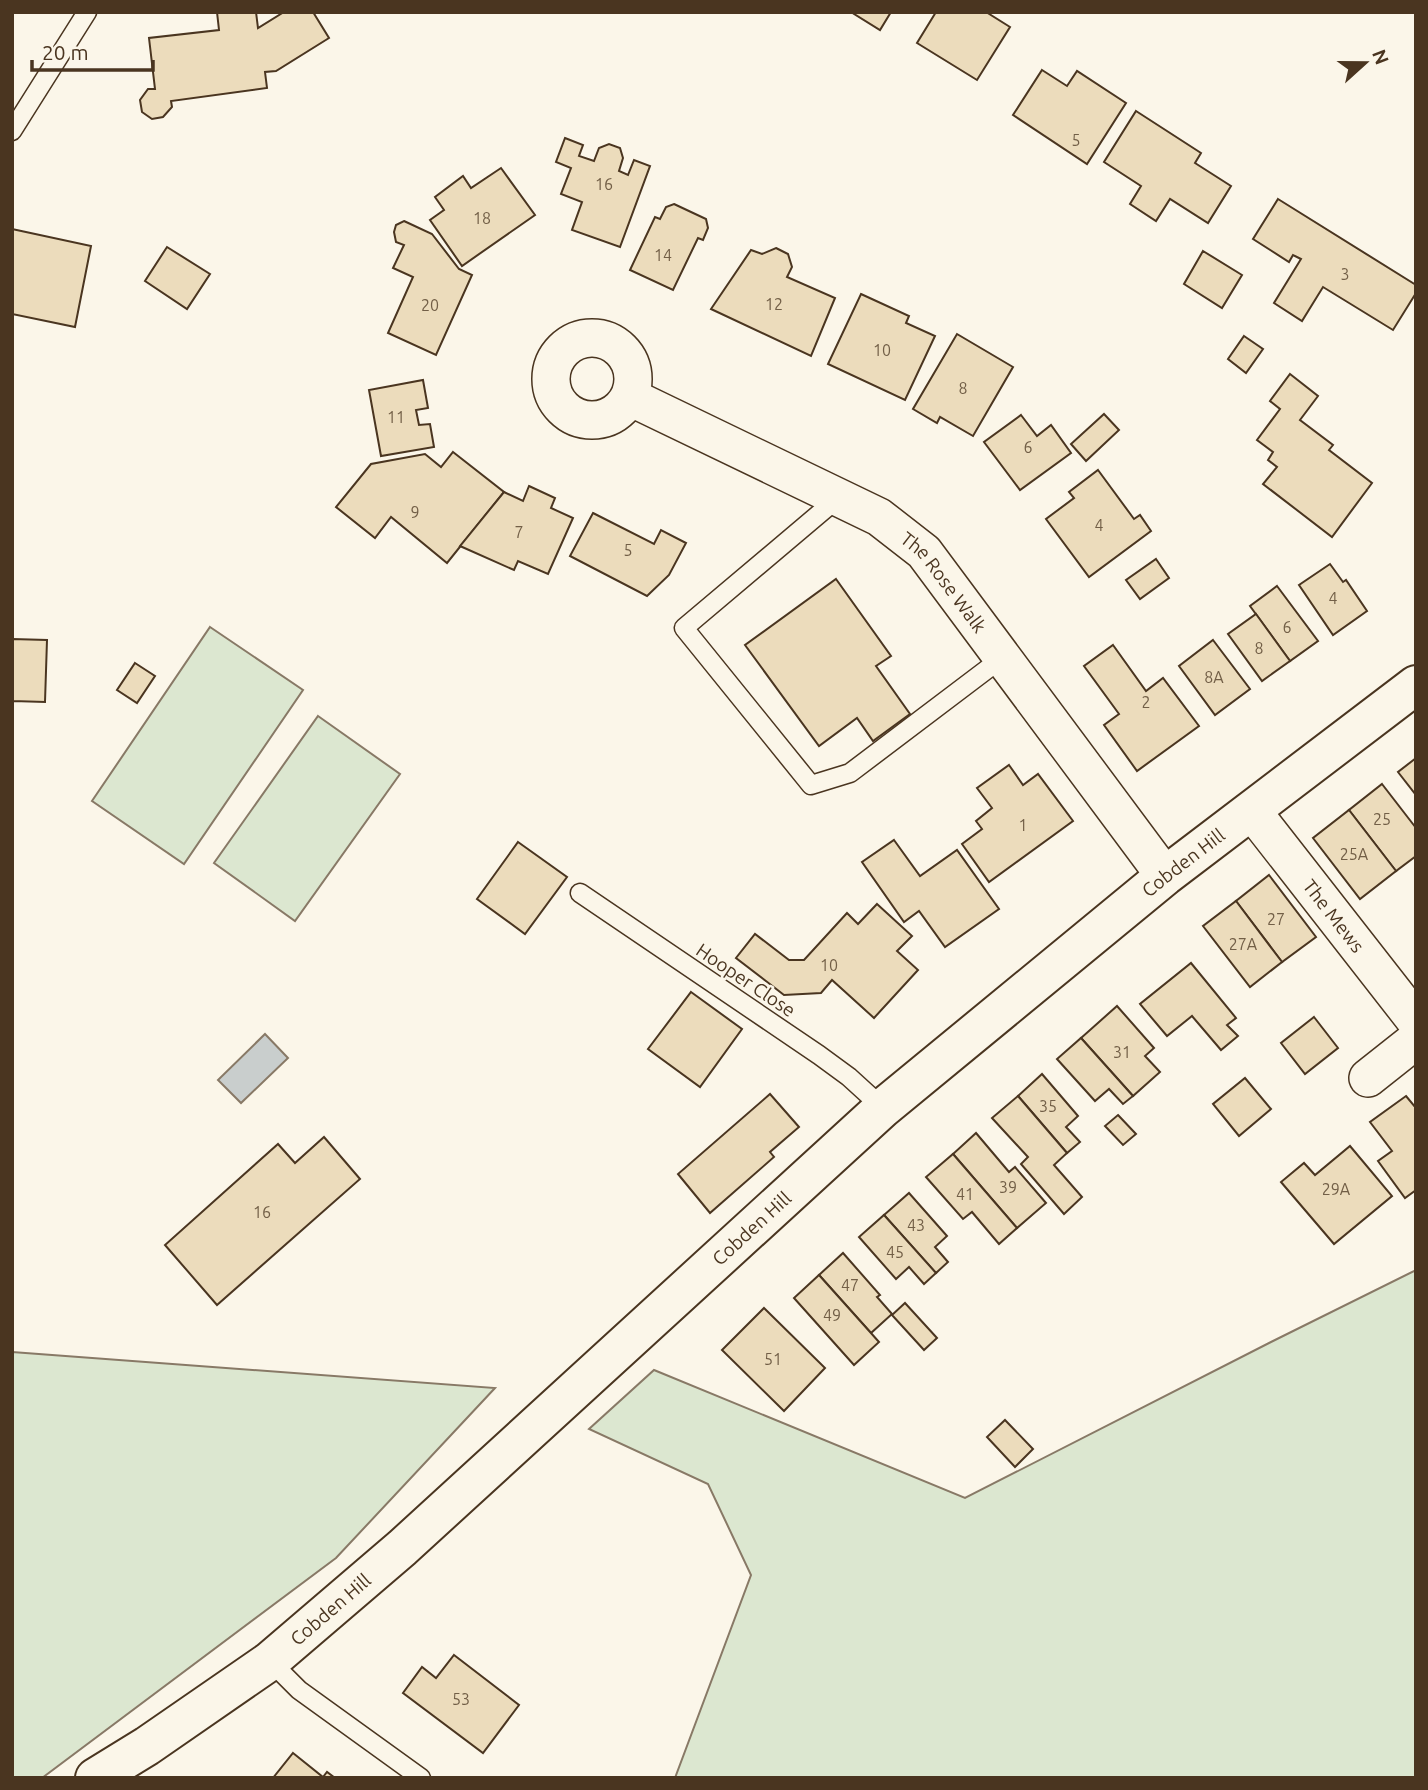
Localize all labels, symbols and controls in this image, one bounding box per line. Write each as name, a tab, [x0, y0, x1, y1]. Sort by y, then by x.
scale bar	[32, 28, 152, 72]
north arrow	[1330, 28, 1400, 98]
text: 20 m	[42, 40, 89, 64]
text: N	[1368, 46, 1394, 67]
house number: 5	[1071, 131, 1081, 149]
house number: 16	[595, 175, 613, 193]
house number: 18	[473, 209, 491, 227]
house number: 14	[654, 246, 672, 264]
house number: 3	[1340, 265, 1350, 283]
house number: 12	[765, 295, 783, 313]
house number: 20	[421, 296, 439, 314]
house number: 10	[873, 341, 891, 359]
house number: 8	[958, 379, 968, 397]
house number: 11	[387, 408, 405, 426]
house number: 6	[1023, 438, 1033, 456]
house number: 9	[410, 503, 420, 521]
house number: 4	[1094, 516, 1104, 534]
house number: 7	[514, 523, 524, 541]
street label: The Rose Walk	[896, 527, 991, 637]
house number: 5	[623, 541, 633, 559]
house number: 4	[1328, 589, 1338, 607]
house number: 6	[1282, 618, 1292, 636]
house number: 8	[1254, 639, 1264, 657]
house number: 8A	[1204, 668, 1224, 686]
house number: 2	[1141, 693, 1151, 711]
house number: 25	[1373, 810, 1391, 828]
house number: 1	[1018, 816, 1028, 834]
street label: Cobden Hill	[1137, 824, 1229, 901]
house number: 25A	[1340, 845, 1369, 863]
street label: The Mews	[1299, 875, 1369, 957]
house number: 27	[1267, 910, 1285, 928]
house number: 27A	[1229, 935, 1258, 953]
street label: Hooper Close	[692, 939, 800, 1021]
house number: 10	[820, 956, 838, 974]
house number: 31	[1113, 1043, 1131, 1061]
house number: 35	[1039, 1097, 1057, 1115]
house number: 39	[999, 1178, 1017, 1196]
house number: 29A	[1322, 1180, 1351, 1198]
house number: 41	[956, 1185, 974, 1203]
street label: Cobden Hill	[708, 1187, 795, 1270]
house number: 16	[253, 1203, 271, 1221]
house number: 43	[907, 1216, 925, 1234]
house number: 45	[886, 1243, 904, 1261]
house number: 47	[841, 1276, 859, 1294]
house number: 49	[823, 1306, 841, 1324]
house number: 51	[764, 1350, 782, 1368]
street label: Cobden Hill	[286, 1569, 375, 1650]
house number: 53	[452, 1690, 470, 1708]

